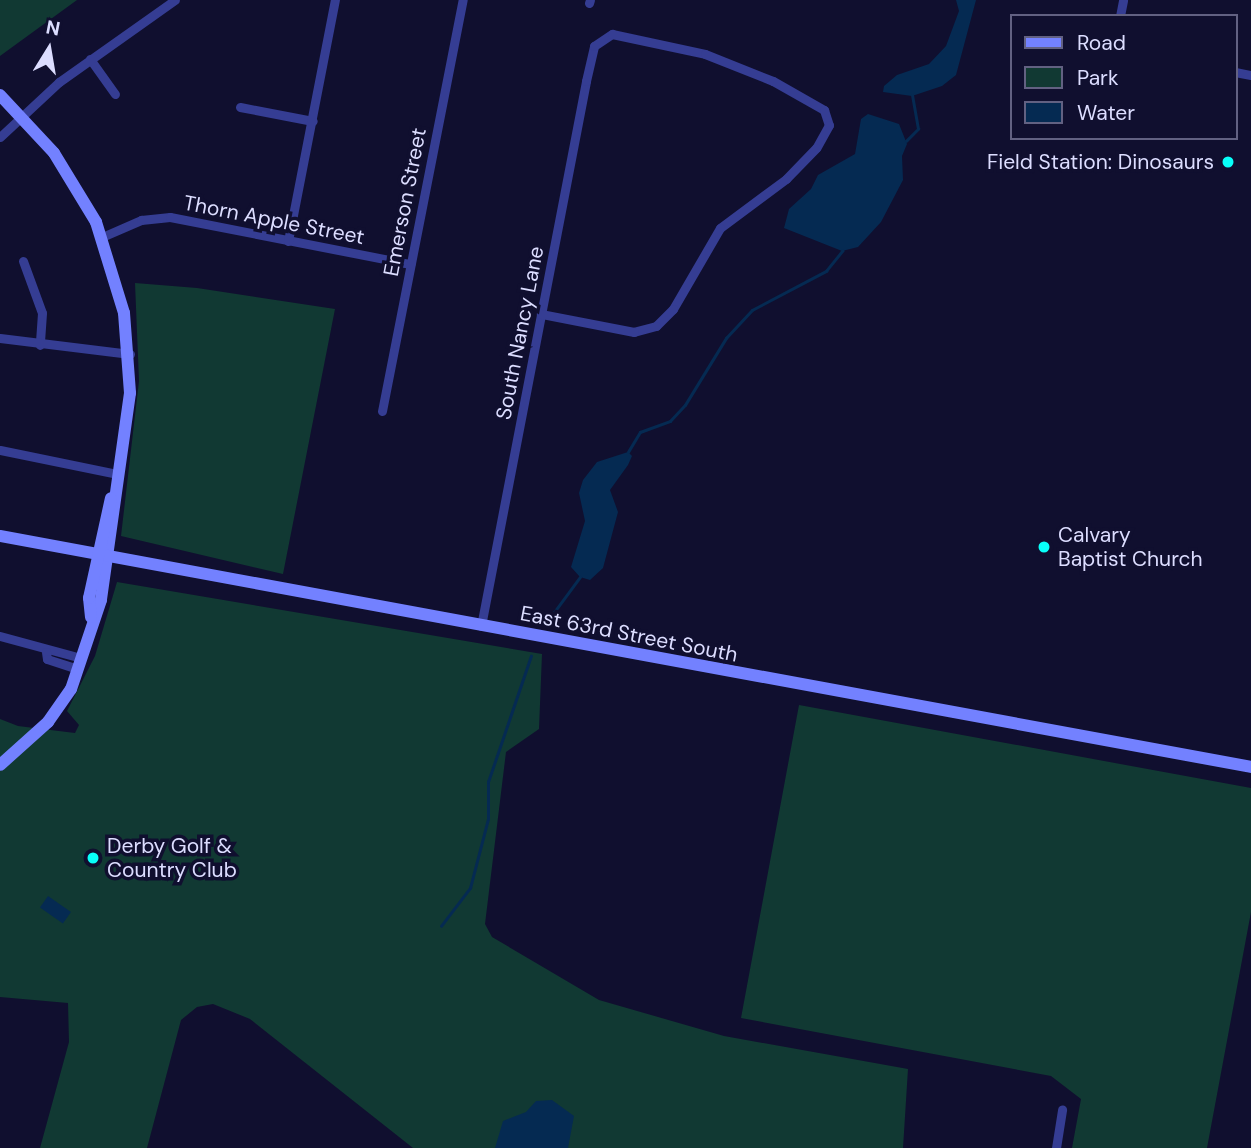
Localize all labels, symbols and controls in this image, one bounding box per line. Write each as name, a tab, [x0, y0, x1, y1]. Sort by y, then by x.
north arrow	[14, 14, 84, 84]
text: N	[44, 14, 62, 41]
legend	[1010, 14, 1237, 140]
text: Road	[1077, 29, 1126, 57]
text: Park	[1077, 64, 1118, 92]
text: Water	[1077, 99, 1135, 127]
street label: Emerson Street	[378, 126, 432, 278]
place label: Field Station: Dinosaurs	[987, 149, 1214, 175]
marker: Field Station: Dinosaurs	[1220, 154, 1236, 170]
street label: Thorn Apple Street	[181, 190, 367, 250]
street label: South Nancy Lane	[491, 244, 549, 422]
place label: Calvary Baptist Church	[1058, 522, 1203, 572]
marker: Calvary Baptist Church	[1036, 539, 1052, 555]
street label: East 63rd Street South	[518, 601, 740, 667]
place label: Derby Golf & Country Club	[107, 833, 237, 883]
marker: Derby Golf & Country Club	[85, 850, 101, 866]

